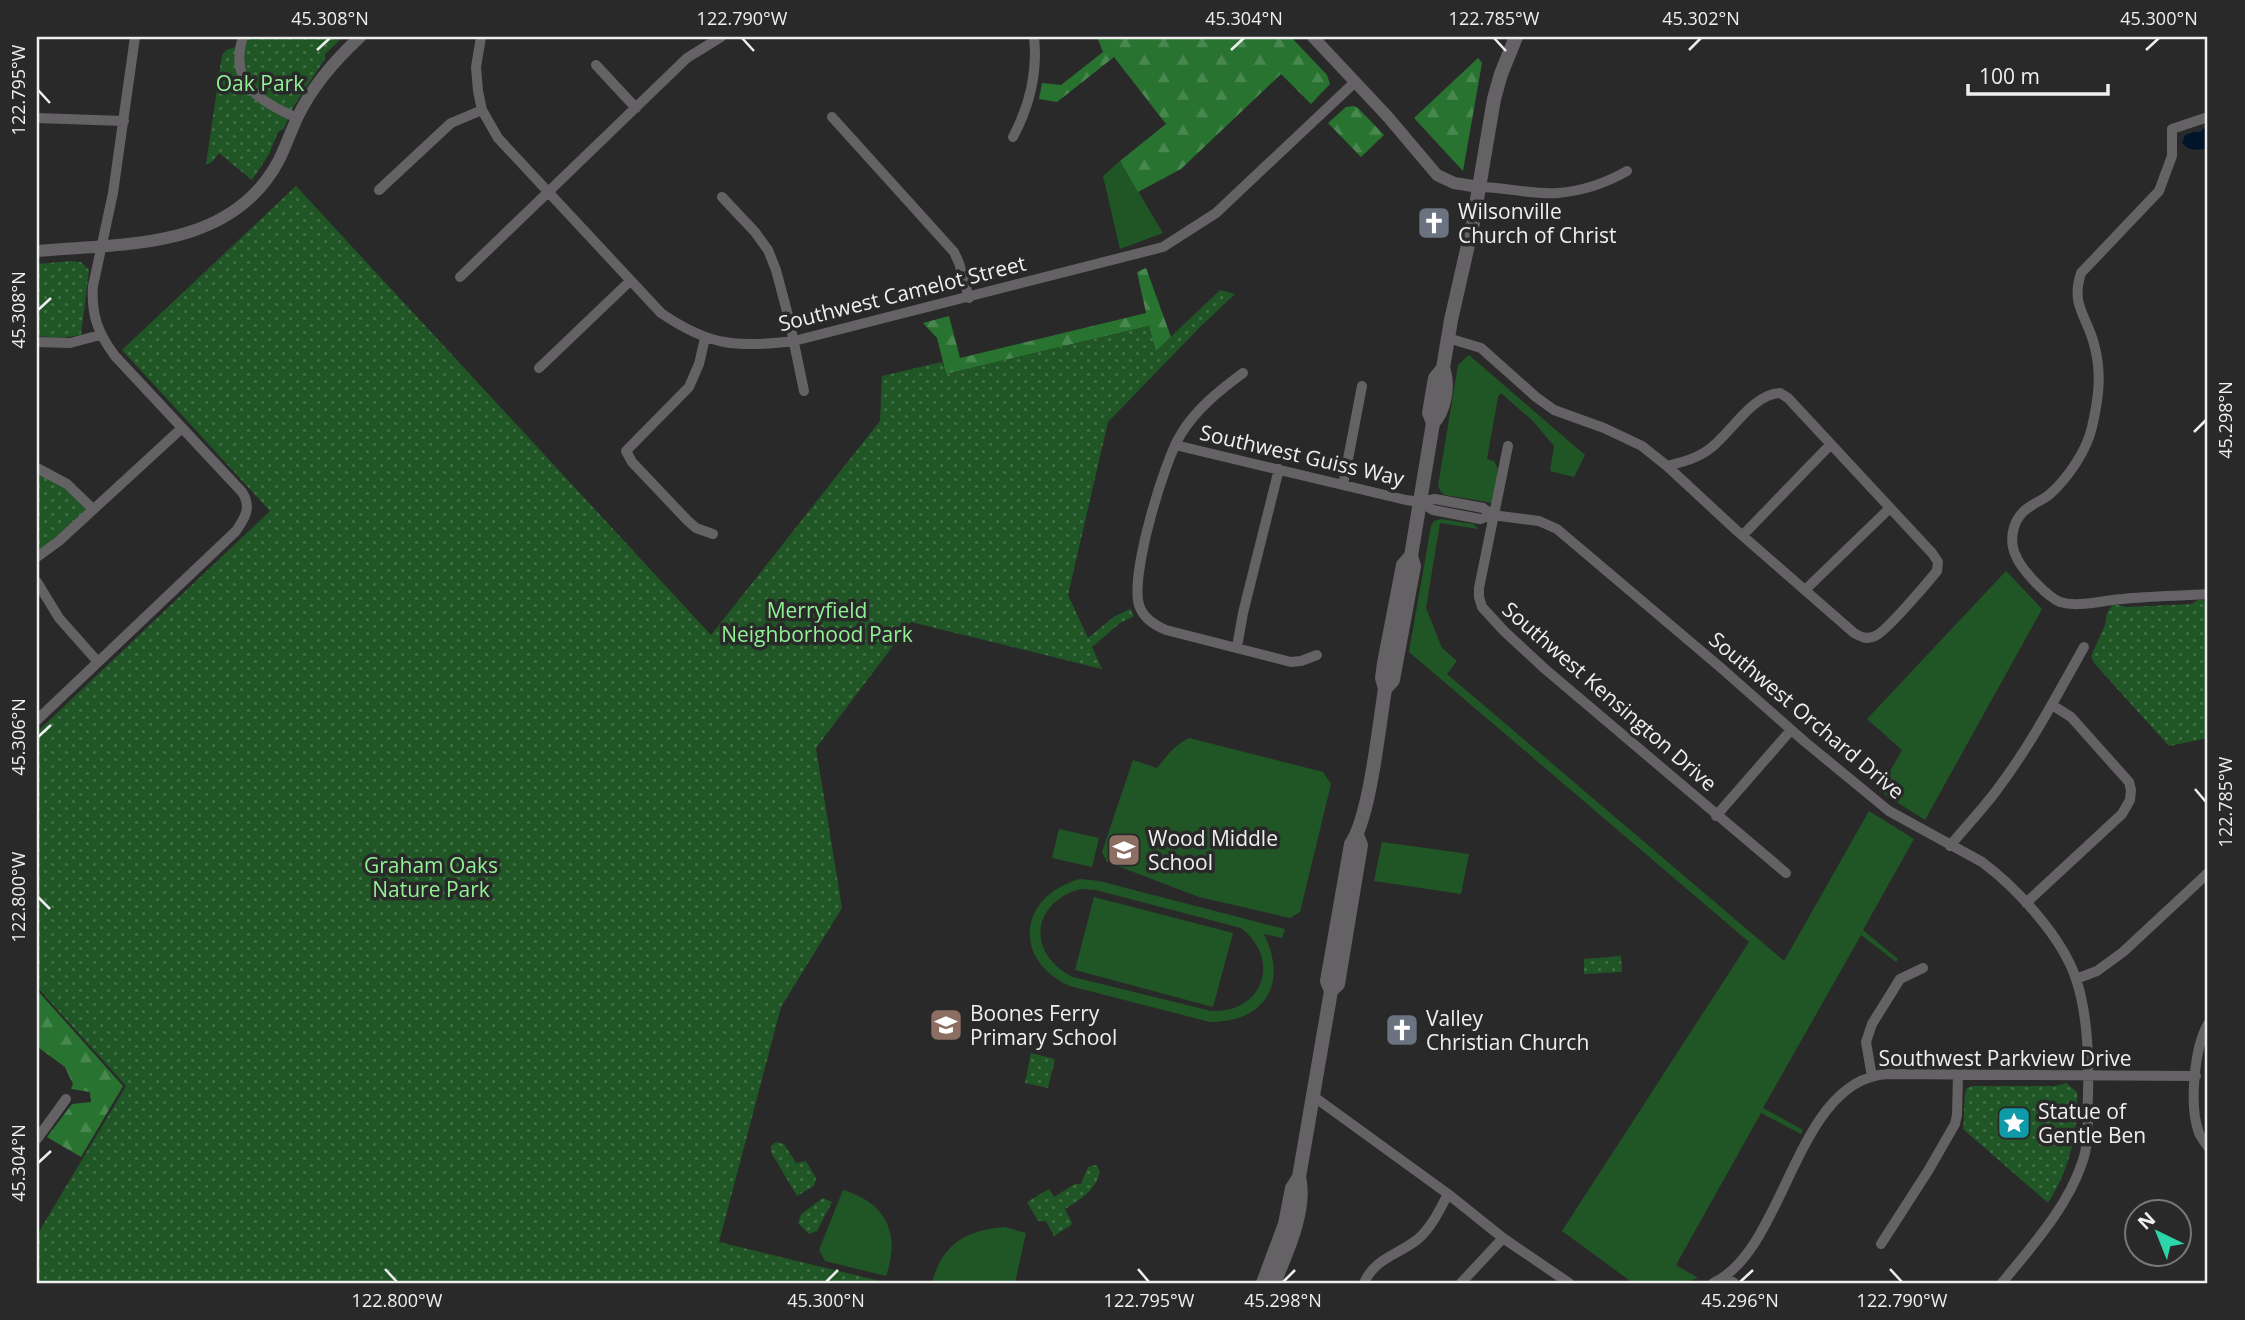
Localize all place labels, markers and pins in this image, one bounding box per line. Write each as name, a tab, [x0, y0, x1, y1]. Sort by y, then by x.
place label: Wilsonville Church of Christ	[1458, 197, 1617, 249]
church icon: Wilsonville Church of Christ	[1415, 204, 1453, 242]
place label: Wood Middle School	[1148, 824, 1278, 876]
school or university icon: Wood Middle School	[1105, 831, 1143, 869]
place label: Boones Ferry Primary School	[970, 999, 1117, 1051]
place label: Valley Christian Church	[1426, 1004, 1589, 1056]
school or university icon: Boones Ferry Primary School	[927, 1006, 965, 1044]
church icon: Valley Christian Church	[1383, 1011, 1421, 1049]
place label: Statue of Gentle Ben	[2038, 1097, 2146, 1149]
place icon: Statue of Gentle Ben	[1995, 1104, 2033, 1142]

